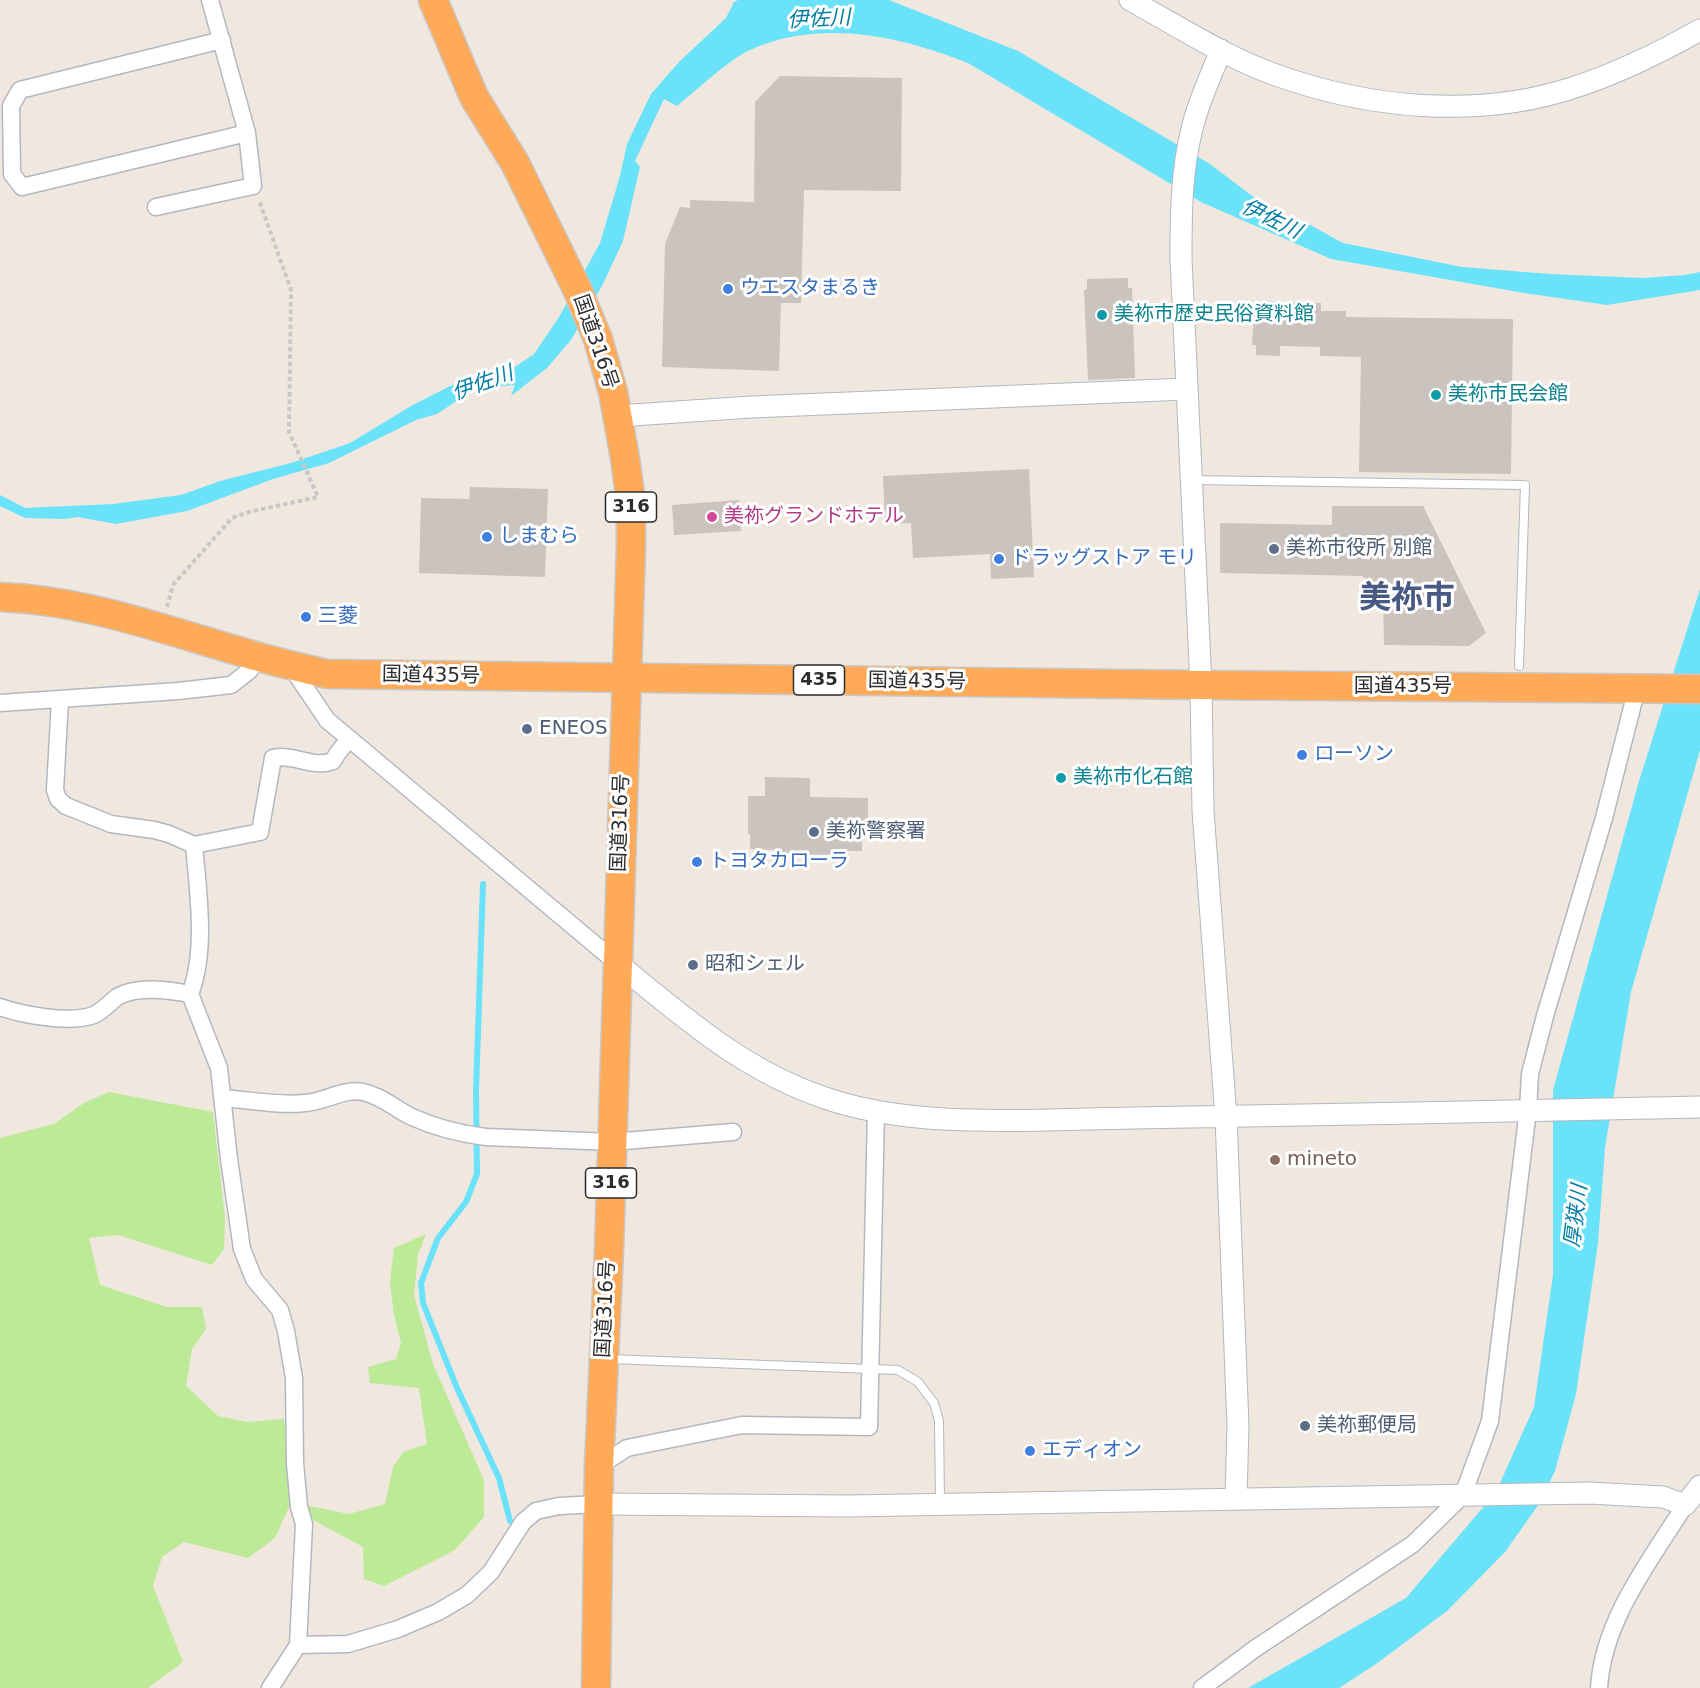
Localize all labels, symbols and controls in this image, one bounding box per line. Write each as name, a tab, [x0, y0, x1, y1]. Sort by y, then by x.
water label: 伊佐川	[787, 6, 851, 34]
water label: 伊佐川	[1237, 195, 1305, 245]
place label: ウエスタまるき	[740, 277, 880, 301]
marker: ウエスタまるき	[721, 282, 735, 296]
street label: 国道316号	[568, 292, 622, 392]
place label: 美袮市歴史民俗資料館	[1114, 303, 1314, 327]
marker: 美袮市歴史民俗資料館	[1095, 308, 1109, 322]
water label: 伊佐川	[449, 361, 517, 407]
place label: 美祢市民会館	[1448, 383, 1568, 407]
marker: 美祢市民会館	[1429, 388, 1443, 402]
road number: 316	[606, 492, 656, 522]
place label: 美祢グランドホテル	[724, 505, 904, 529]
marker: 美祢グランドホテル	[705, 510, 719, 524]
place label: しまむら	[499, 525, 579, 549]
marker: しまむら	[480, 530, 494, 544]
place label: 美祢市役所 別館	[1286, 537, 1432, 561]
marker: 美祢市役所 別館	[1267, 542, 1281, 556]
place label: ドラッグストア モリ	[1011, 547, 1197, 571]
marker: ドラッグストア モリ	[992, 552, 1006, 566]
district label: 美祢市	[1359, 581, 1455, 619]
place label: 三菱	[318, 605, 358, 629]
marker: 三菱	[299, 610, 313, 624]
street label: 国道435号	[382, 663, 480, 689]
road number: 435	[794, 665, 844, 695]
street label: 国道435号	[868, 669, 966, 695]
street label: 国道435号	[1354, 675, 1452, 699]
place label: ENEOS	[539, 717, 608, 741]
marker: ENEOS	[520, 722, 534, 736]
place label: ローソン	[1314, 743, 1394, 767]
marker: ローソン	[1295, 748, 1309, 762]
place label: 美袮市化石館	[1073, 766, 1193, 790]
marker: 美袮市化石館	[1054, 771, 1068, 785]
street label: 国道316号	[607, 774, 635, 872]
place label: 美祢警察署	[826, 820, 926, 844]
marker: 美祢警察署	[807, 825, 821, 839]
place label: トヨタカローラ	[709, 850, 849, 874]
marker: トヨタカローラ	[690, 855, 704, 869]
place label: 昭和シェル	[705, 953, 805, 977]
marker: 昭和シェル	[686, 958, 700, 972]
place label: mineto	[1287, 1148, 1357, 1172]
marker: mineto	[1268, 1153, 1282, 1167]
road number: 316	[586, 1168, 636, 1198]
water label: 厚狭川	[1561, 1183, 1593, 1249]
street label: 国道316号	[591, 1259, 621, 1359]
place label: 美祢郵便局	[1317, 1414, 1417, 1438]
marker: 美祢郵便局	[1298, 1419, 1312, 1433]
place label: エディオン	[1042, 1439, 1142, 1463]
marker: エディオン	[1023, 1444, 1037, 1458]

